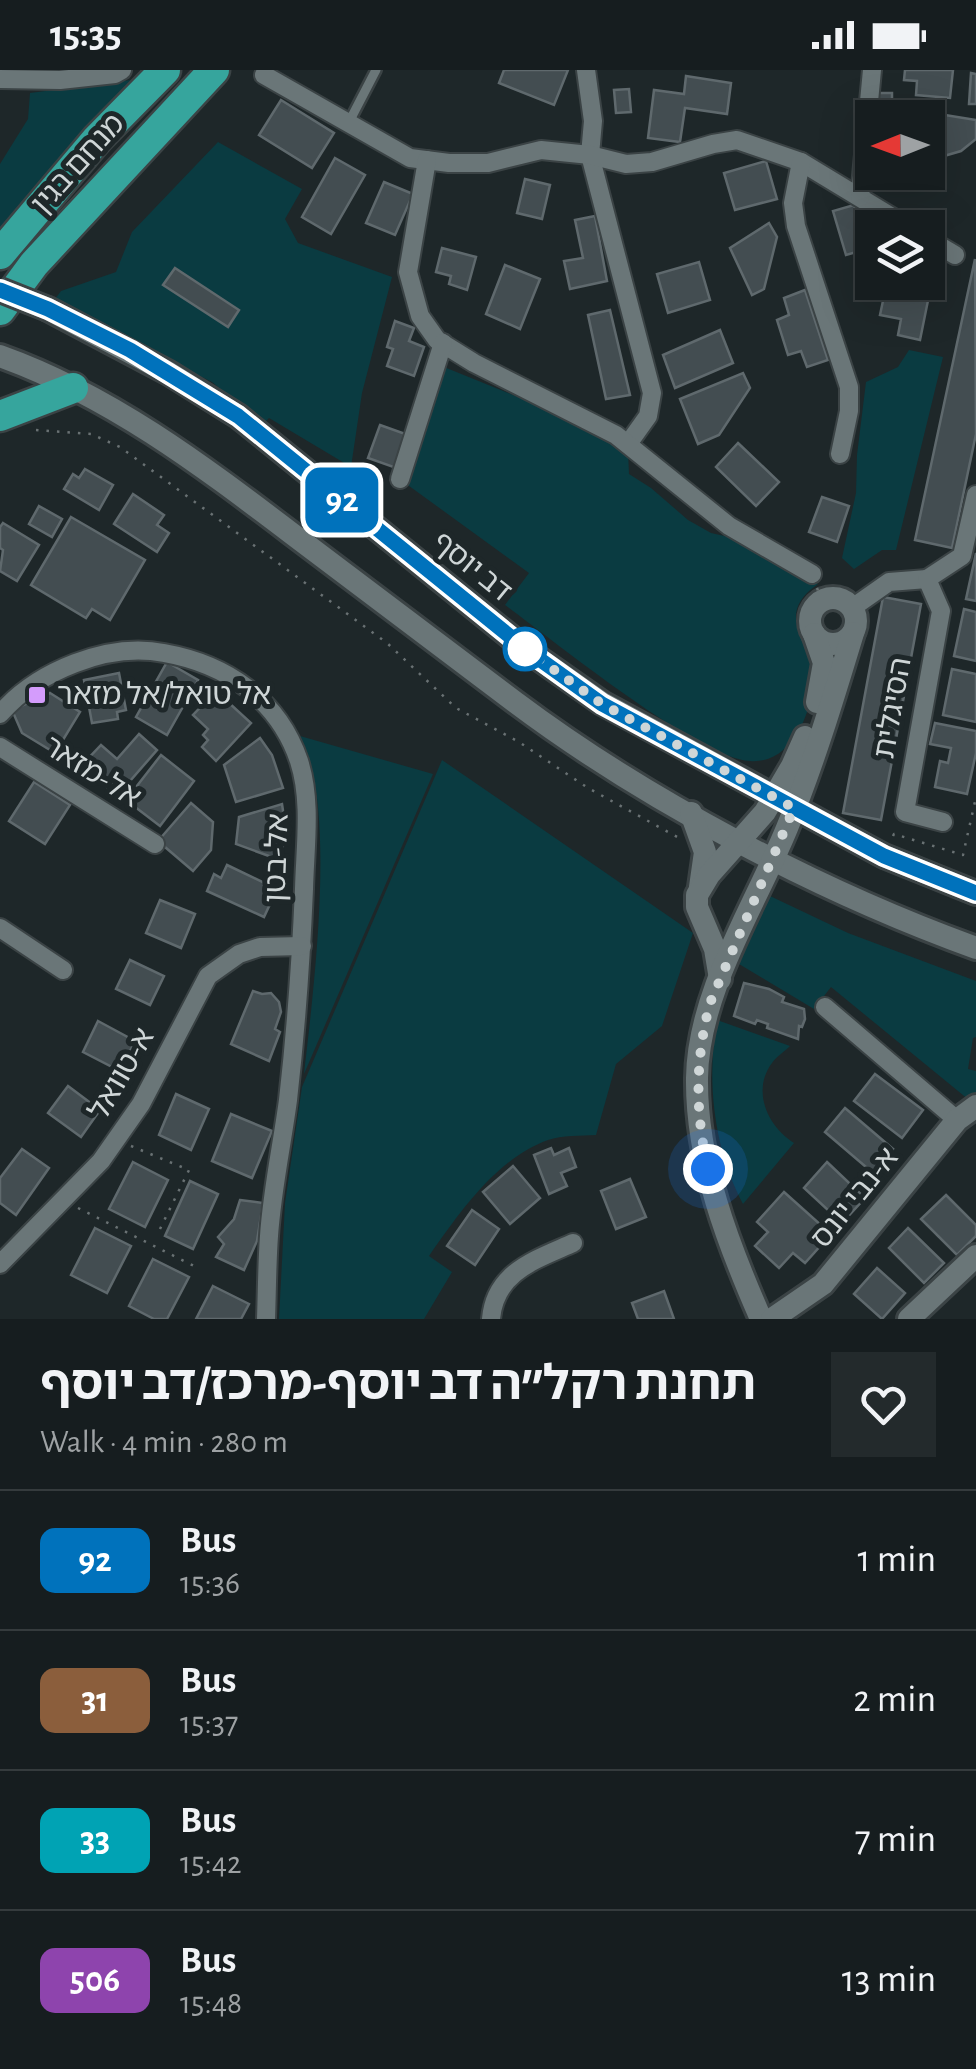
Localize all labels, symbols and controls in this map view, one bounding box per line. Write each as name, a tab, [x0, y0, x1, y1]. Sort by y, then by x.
text: 15:35	[50, 16, 122, 54]
north arrow	[855, 100, 945, 190]
map controls	[855, 100, 945, 300]
street label: מנחם בגין	[26, 108, 130, 220]
button: layers	[855, 210, 945, 300]
line badge: 92	[297, 468, 387, 532]
text: 92	[325, 483, 359, 518]
street label: דב יוסף	[427, 526, 517, 608]
unlabelled marker	[504, 628, 546, 670]
street label: הסיגלית	[869, 655, 917, 761]
place label: אל טואל/אל מזאר	[57, 680, 271, 710]
marker: אל טואל/אל מזאר	[26, 684, 48, 706]
street label: אל-מזאר	[38, 731, 146, 813]
street label: אל-בטן	[260, 813, 294, 903]
street label: א-טוואל	[84, 1023, 160, 1125]
street label: א-נבי יונס	[806, 1142, 904, 1254]
your location	[683, 1144, 733, 1194]
button: heart	[831, 1352, 936, 1457]
text: תחנת רקל״ה דב יוסף-מרכז/דב יוסף	[40, 1361, 756, 1409]
text: Walk · 4 min · 280 m	[40, 1426, 288, 1458]
text: Bus	[180, 1522, 236, 1560]
text: 1 min	[857, 1541, 936, 1579]
text: 92	[78, 1543, 112, 1578]
text: 15:36	[180, 1567, 240, 1599]
text: Bus	[180, 1662, 236, 1700]
text: 2 min	[853, 1681, 936, 1719]
text: 31	[81, 1683, 109, 1718]
text: 15:37	[180, 1707, 238, 1739]
text: Bus	[180, 1802, 236, 1840]
text: 7 min	[855, 1821, 936, 1859]
text: 33	[80, 1823, 110, 1858]
text: 15:42	[180, 1847, 242, 1879]
text: Bus	[180, 1942, 236, 1980]
text: 13 min	[842, 1961, 936, 1999]
text: 506	[70, 1963, 120, 1998]
text: 15:48	[180, 1987, 242, 2019]

